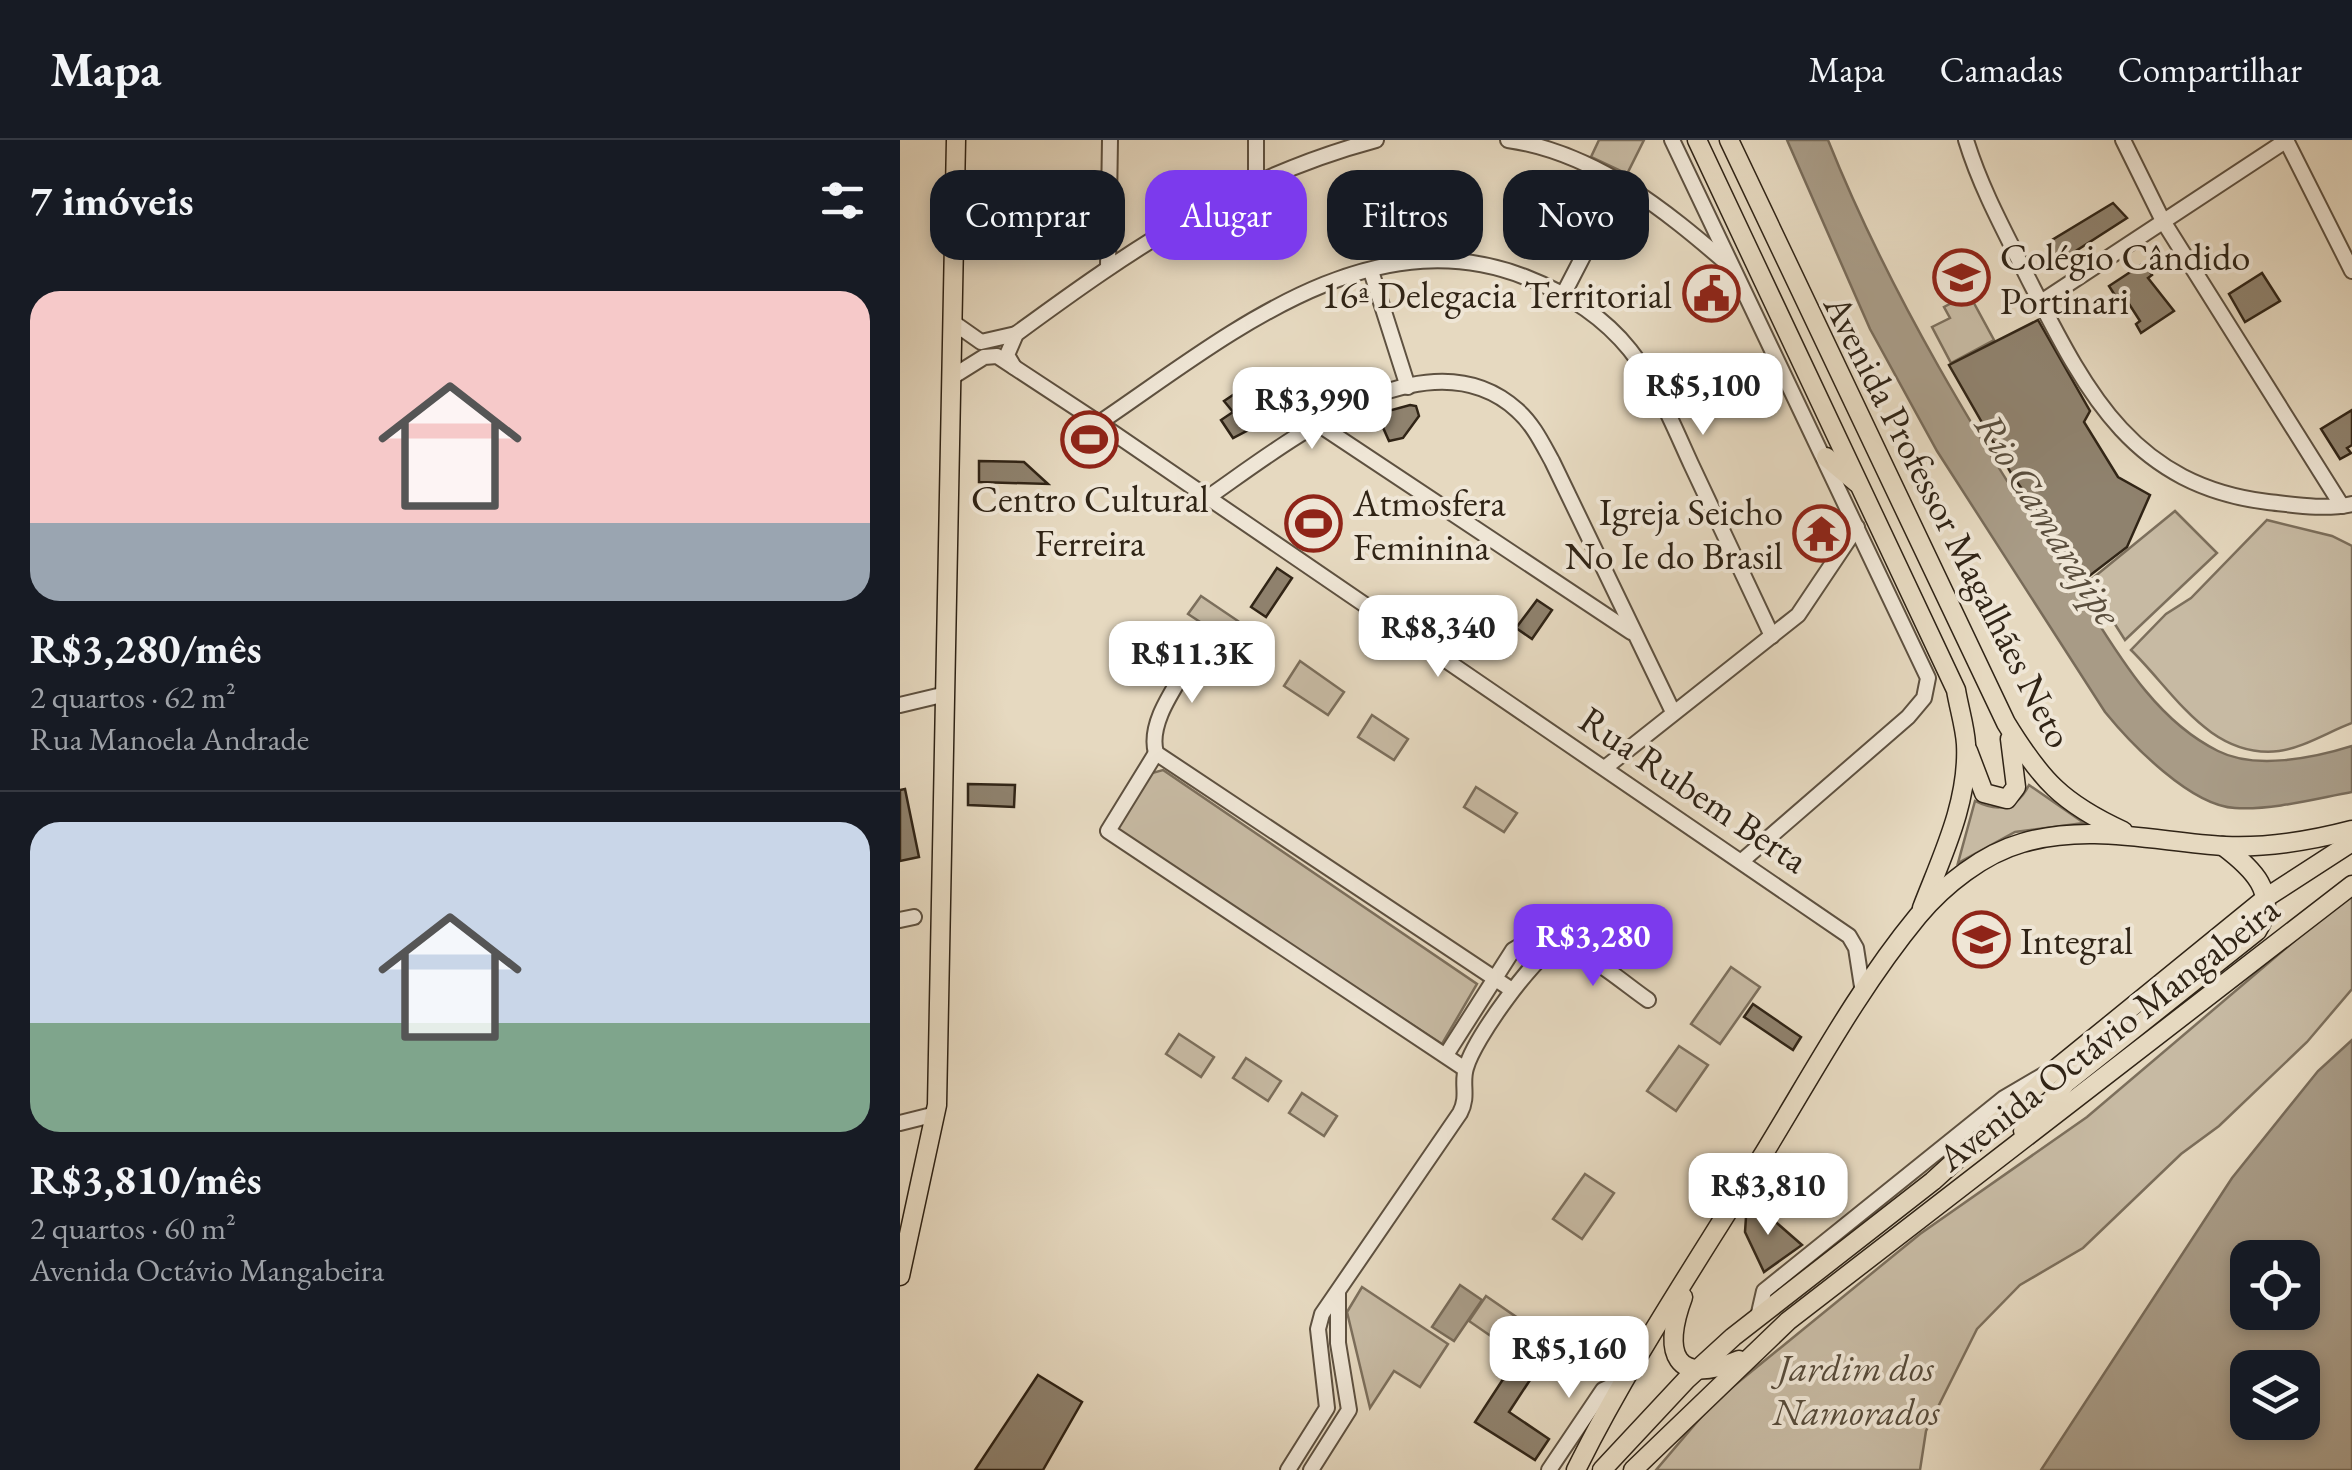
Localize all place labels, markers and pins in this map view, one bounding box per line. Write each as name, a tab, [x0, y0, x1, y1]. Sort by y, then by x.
place label: Colégio Cândido Portinari	[2000, 232, 2250, 325]
school or university icon: Colégio Cândido Portinari	[1931, 248, 1991, 308]
public building icon: 16ª Delegacia Territorial	[1681, 264, 1741, 324]
place label: 16ª Delegacia Territorial	[1321, 270, 1672, 319]
pin: R$5,100	[1611, 353, 1795, 438]
pin: R$3,990	[1220, 367, 1404, 452]
sports icon: Centro Cultural Ferreira	[1060, 410, 1120, 470]
place label: Centro Cultural Ferreira	[971, 474, 1209, 567]
place label: Atmosfera Feminina	[1352, 478, 1507, 571]
place label: Igreja Seicho No Ie do Brasil	[1565, 487, 1783, 580]
sports icon: Atmosfera Feminina	[1284, 494, 1344, 554]
temple icon: Igreja Seicho No Ie do Brasil	[1792, 503, 1852, 563]
pin: R$8,340	[1346, 595, 1530, 680]
pin: R$11.3K	[1100, 621, 1284, 706]
pin: R$3,280	[1501, 904, 1685, 989]
school or university icon: Integral	[1951, 910, 2011, 970]
place label: Integral	[2020, 916, 2133, 965]
pin: R$3,810	[1676, 1153, 1860, 1238]
pin: R$5,160	[1477, 1316, 1661, 1401]

